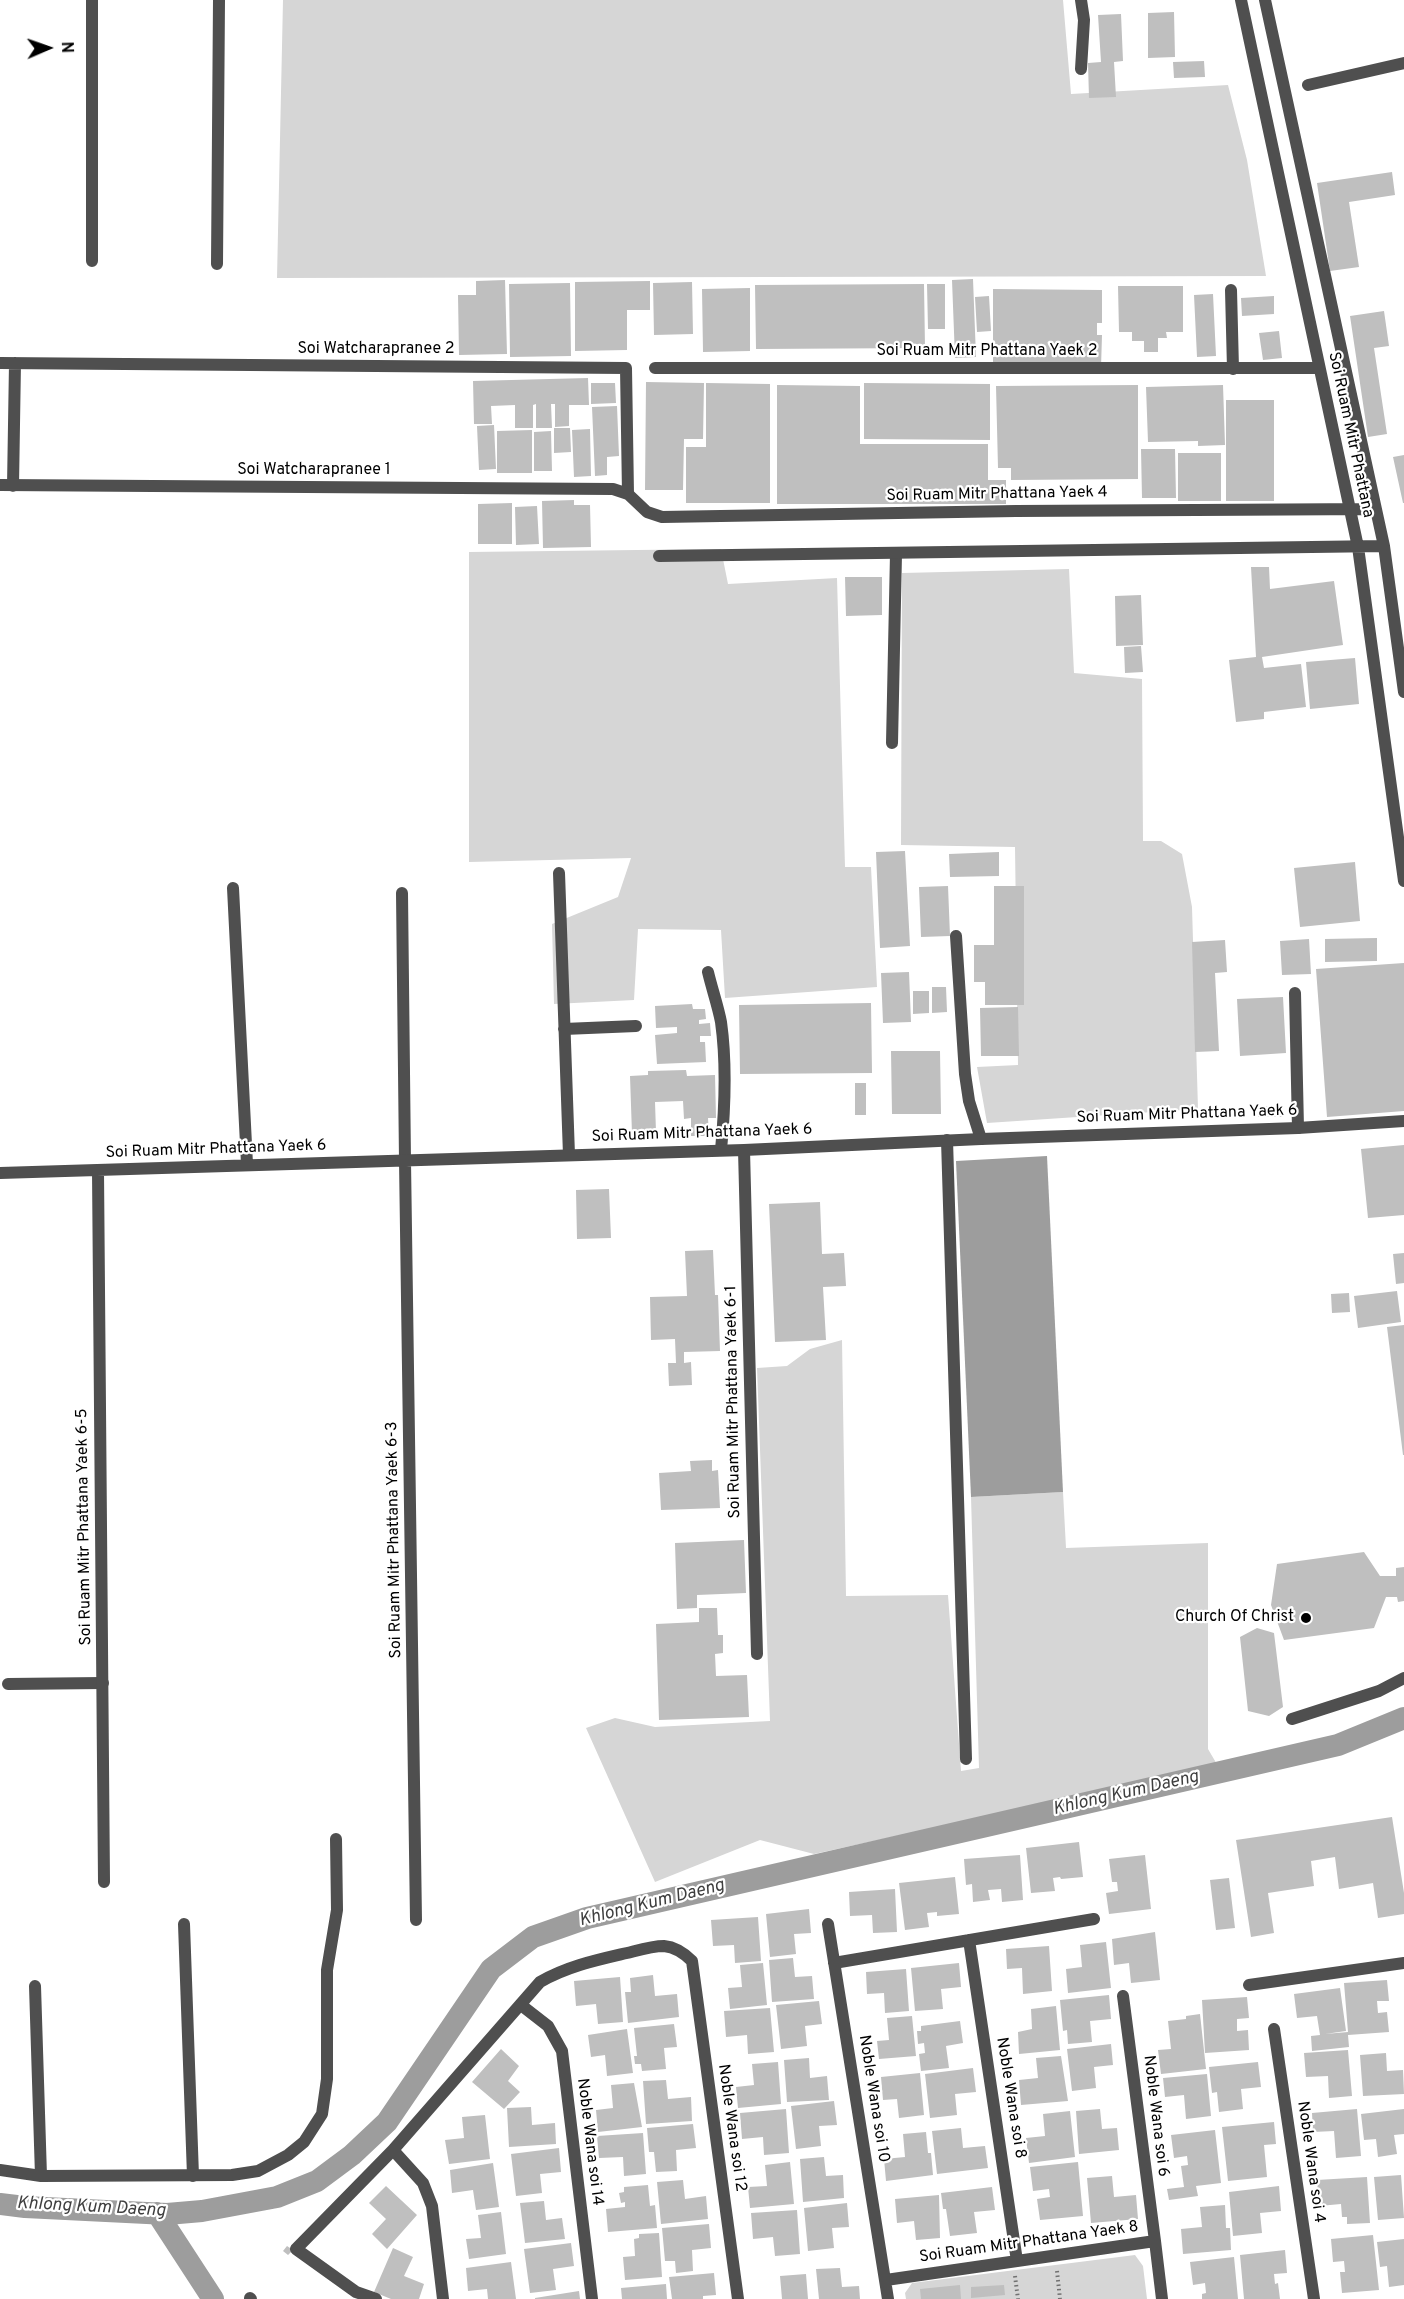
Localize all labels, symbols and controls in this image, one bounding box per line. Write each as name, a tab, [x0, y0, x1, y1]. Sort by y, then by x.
north arrow	[18, 18, 78, 78]
text: N	[56, 41, 76, 53]
street label: Soi Watcharapranee 2	[297, 340, 455, 360]
street label: Soi Ruam Mitr Phattana Yaek 2	[876, 342, 1098, 362]
street label: Soi Ruam Mitr Phattana	[1323, 350, 1377, 520]
street label: Soi Watcharapranee 1	[237, 461, 391, 481]
street label: Soi Ruam Mitr Phattana Yaek 4	[886, 483, 1108, 507]
street label: Soi Ruam Mitr Phattana Yaek 6	[1076, 1102, 1298, 1128]
street label: Soi Ruam Mitr Phattana Yaek 6	[591, 1121, 813, 1147]
street label: Soi Ruam Mitr Phattana Yaek 6	[105, 1137, 327, 1163]
street label: Soi Ruam Mitr Phattana Yaek 6-1	[722, 1285, 746, 1519]
street label: Soi Ruam Mitr Phattana Yaek 6-5	[73, 1408, 97, 1646]
street label: Soi Ruam Mitr Phattana Yaek 6-3	[383, 1421, 407, 1659]
place label: Church Of Christ	[1175, 1608, 1294, 1628]
marker: Church Of Christ	[1299, 1611, 1313, 1625]
water label: Khlong Kum Daeng	[1051, 1767, 1201, 1821]
water label: Khlong Kum Daeng	[577, 1876, 727, 1932]
street label: Noble Wana soi 10	[853, 2034, 893, 2164]
street label: Noble Wana soi 8	[991, 2036, 1029, 2160]
street label: Noble Wana soi 6	[1138, 2054, 1172, 2178]
street label: Noble Wana soi 12	[713, 2063, 749, 2193]
street label: Noble Wana soi 14	[572, 2077, 606, 2207]
street label: Noble Wana soi 4	[1292, 2100, 1328, 2224]
water label: Khlong Kum Daeng	[16, 2193, 166, 2223]
street label: Soi Ruam Mitr Phattana Yaek 8	[918, 2218, 1140, 2268]

